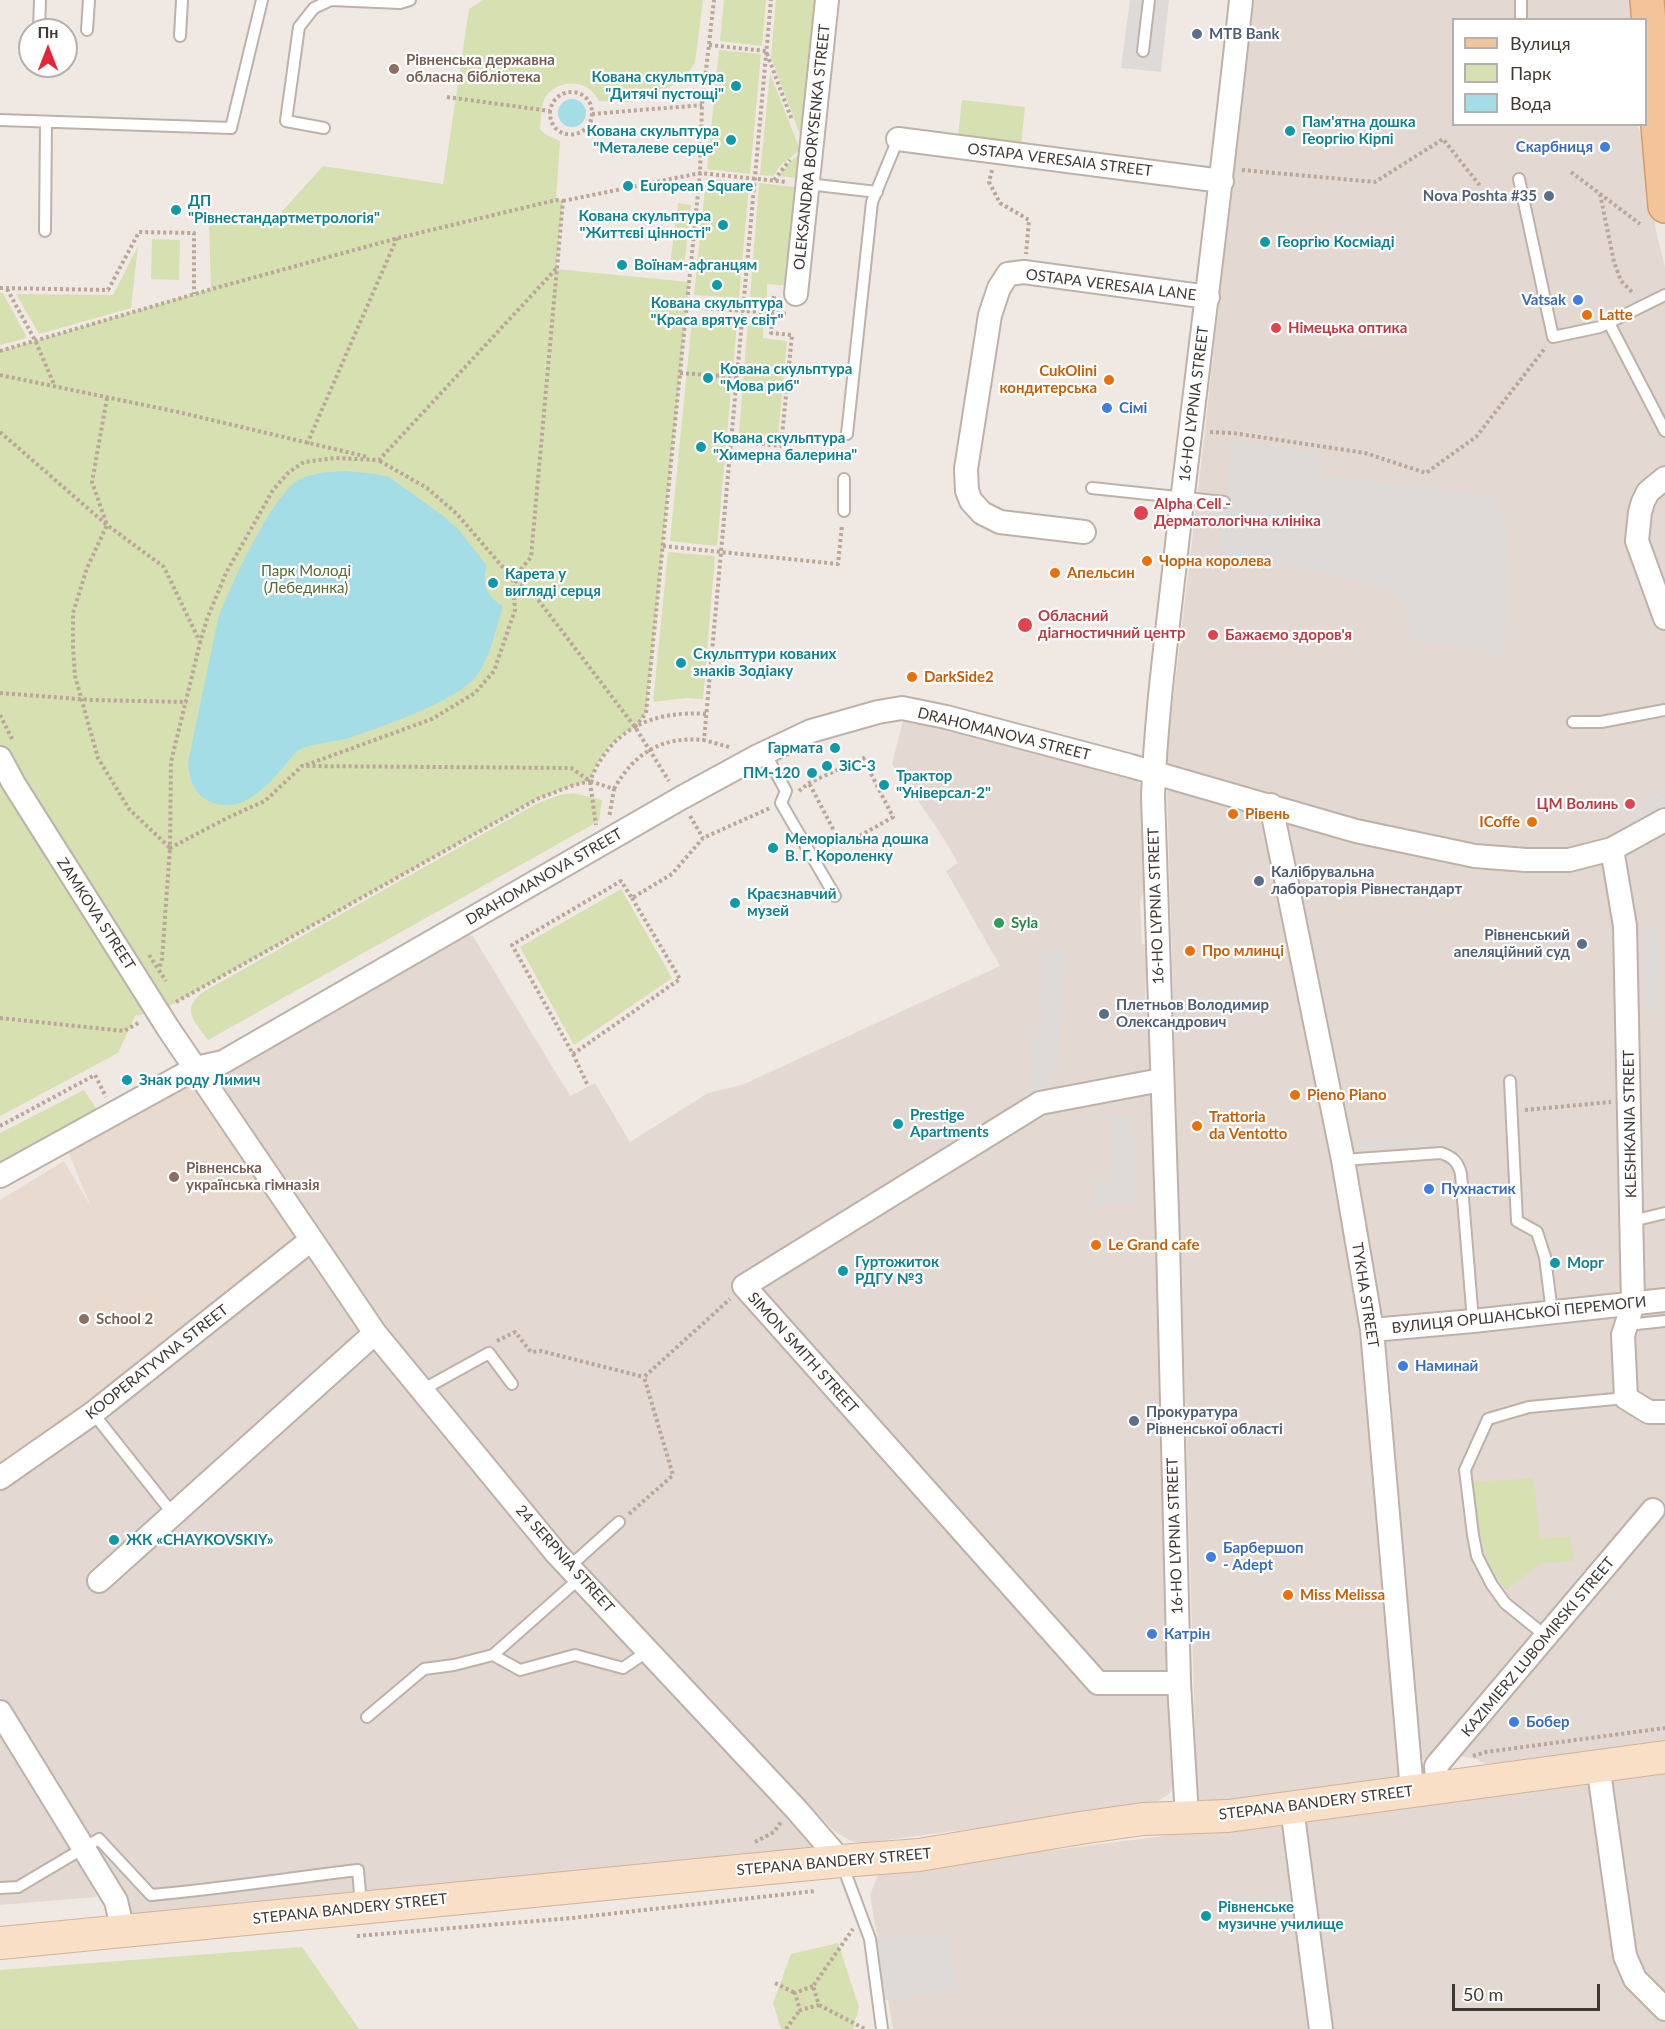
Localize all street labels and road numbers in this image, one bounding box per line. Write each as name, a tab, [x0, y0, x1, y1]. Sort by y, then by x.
street label: OLEKSANDRA BORYSENKA STREET	[790, 23, 834, 271]
street label: OSTAPA VERESAIA STREET	[967, 140, 1153, 180]
street label: OSTAPA VERESAIA LANE	[1025, 266, 1197, 304]
street label: 16-HO LYPNIA STREET	[1175, 325, 1213, 483]
street label: DRAHOMANOVA STREET	[916, 704, 1092, 764]
street label: DRAHOMANOVA STREET	[463, 825, 625, 929]
street label: 16-HO LYPNIA STREET	[1144, 827, 1168, 985]
street label: ZAMKOVA STREET	[53, 855, 139, 973]
street label: KLESHKANIA STREET	[1620, 1050, 1640, 1198]
street label: TYKHA STREET	[1348, 1241, 1382, 1349]
street label: SIMON SMITH STREET	[744, 1289, 862, 1417]
street label: ВУЛИЦЯ ОРШАНСЬКОЇ ПЕРЕМОГИ	[1391, 1293, 1647, 1337]
street label: KOOPERATYVNA STREET	[82, 1301, 232, 1423]
street label: 16-HO LYPNIA STREET	[1163, 1457, 1187, 1615]
street label: 24 SERPNIA STREET	[512, 1501, 618, 1617]
street label: KAZIMIERZ LUBOMIRSKI STREET	[1458, 1554, 1618, 1740]
street label: STEPANA BANDERY STREET	[1218, 1782, 1414, 1824]
street label: STEPANA BANDERY STREET	[736, 1845, 932, 1879]
street label: STEPANA BANDERY STREET	[252, 1890, 448, 1928]

